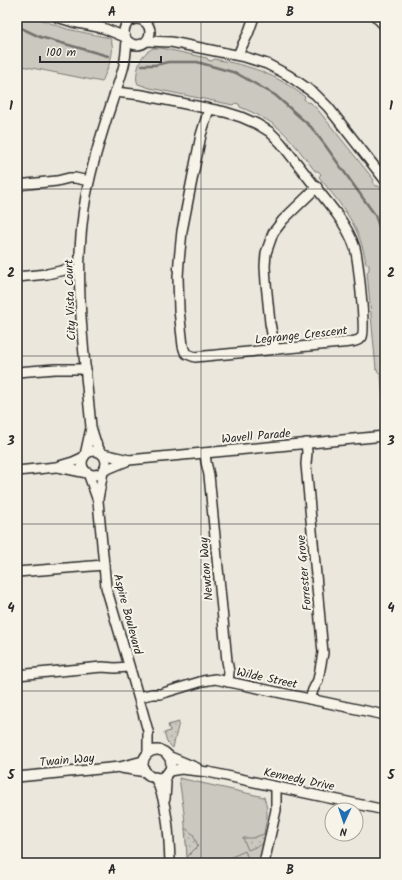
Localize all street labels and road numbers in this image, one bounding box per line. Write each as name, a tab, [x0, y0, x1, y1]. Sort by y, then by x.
street label: City Vista Court	[60, 259, 81, 341]
street label: Legrange Crescent	[254, 321, 349, 350]
street label: Wavell Parade	[221, 424, 292, 449]
street label: Forrester Grove	[292, 534, 317, 612]
street label: Newton Way	[194, 536, 219, 601]
street label: Aspire Boulevard	[108, 572, 148, 658]
street label: Wilde Street	[235, 663, 299, 694]
street label: Twain Way	[39, 749, 96, 772]
street label: Kennedy Drive	[262, 763, 337, 796]

